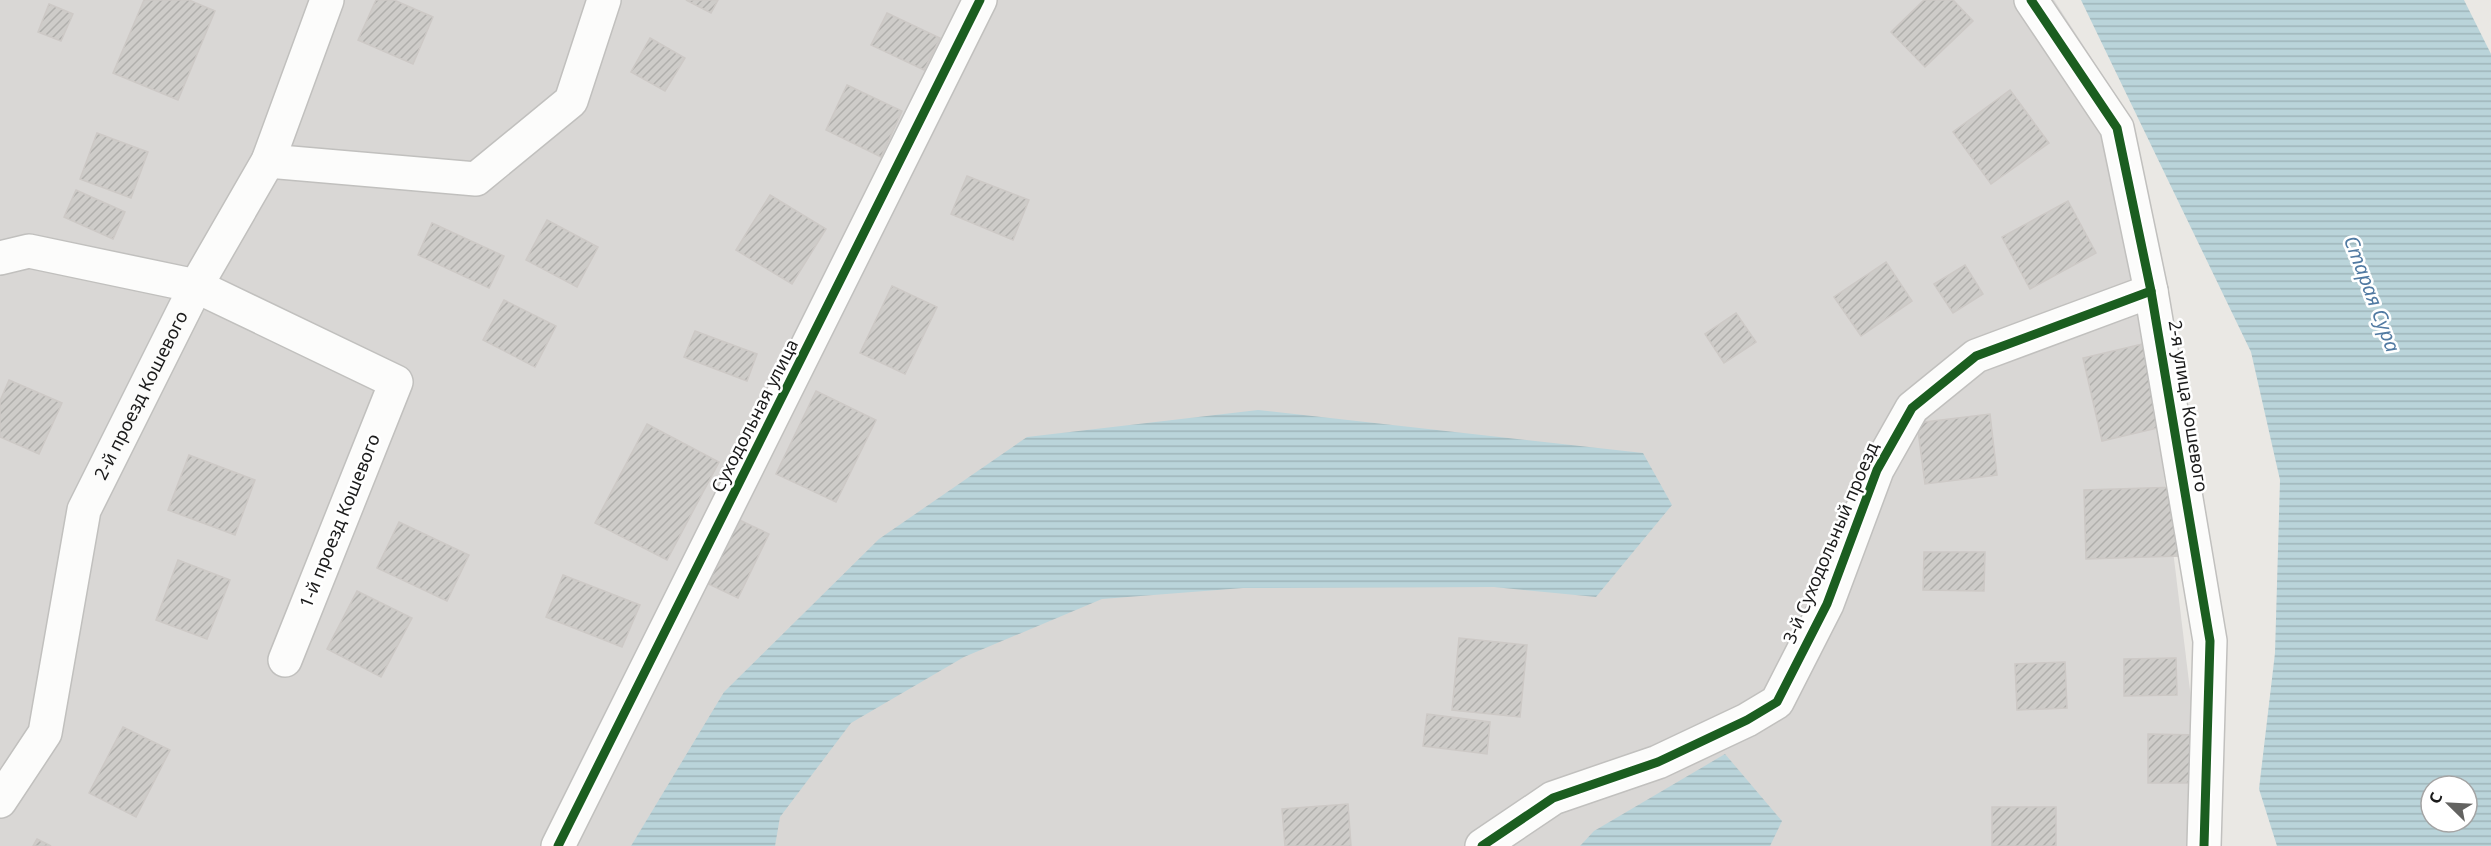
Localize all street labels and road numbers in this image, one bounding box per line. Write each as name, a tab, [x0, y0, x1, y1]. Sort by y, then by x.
street label: 2-й проезд Кошевого	[88, 307, 193, 483]
street label: 2-я улица Кошевого	[2164, 318, 2214, 494]
street label: Суходольная улица	[705, 335, 803, 496]
street label: 1-й проезд Кошевого	[293, 430, 385, 611]
street label: 3-й Суходольный проезд	[1777, 438, 1883, 647]

